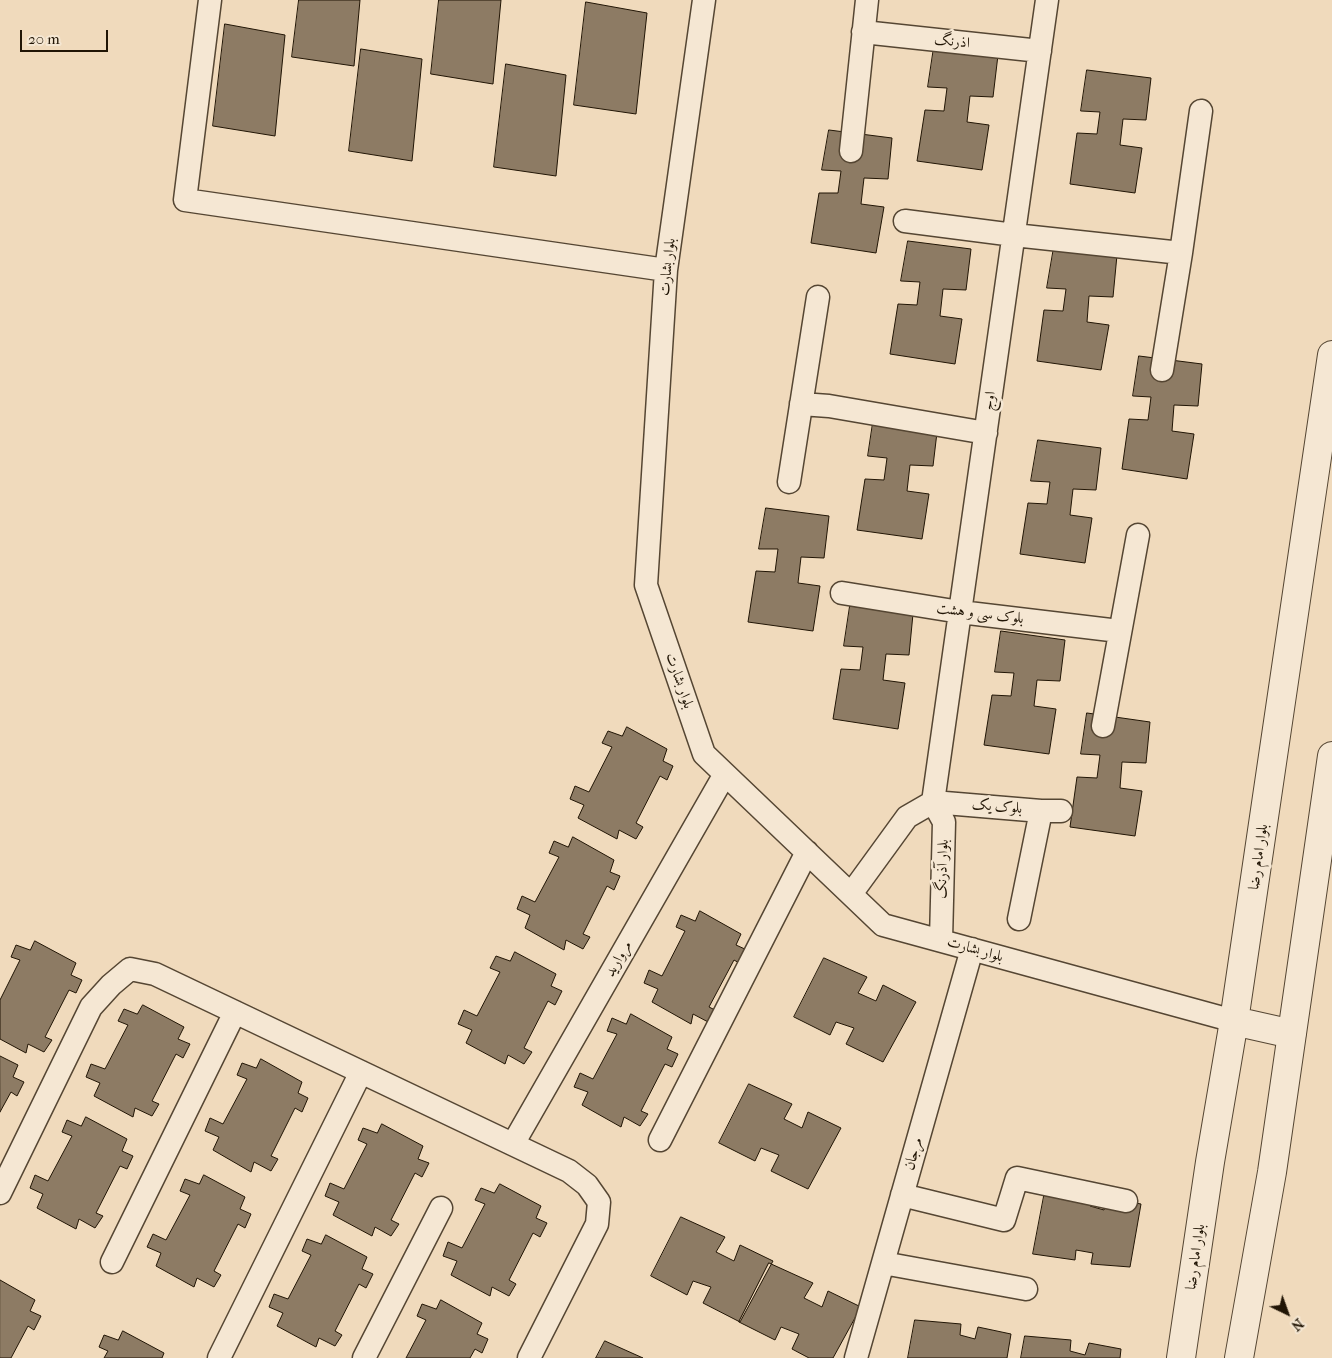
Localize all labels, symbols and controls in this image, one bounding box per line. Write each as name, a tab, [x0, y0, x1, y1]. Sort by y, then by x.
scale bar	[22, 20, 110, 52]
text: 20 m	[28, 30, 60, 48]
street label: اذرنگ	[933, 31, 971, 53]
street label: بلوار بشارت	[656, 237, 680, 297]
street label: اوج	[980, 390, 1000, 412]
street label: بلوک سی و هشت	[935, 600, 1025, 628]
street label: بلوار بشارت	[661, 651, 697, 711]
street label: بلوک یک	[971, 796, 1023, 818]
street label: بلوار امام رضا	[1245, 823, 1273, 891]
street label: بلوار آذرنگ	[933, 839, 953, 899]
street label: بلوار بشارت	[945, 933, 1005, 967]
street label: مروارید	[602, 938, 636, 980]
street label: مرجان	[901, 1135, 927, 1173]
street label: بلوار امام رضا	[1182, 1223, 1210, 1291]
north arrow	[1262, 1288, 1312, 1338]
text: N	[1288, 1315, 1307, 1334]

